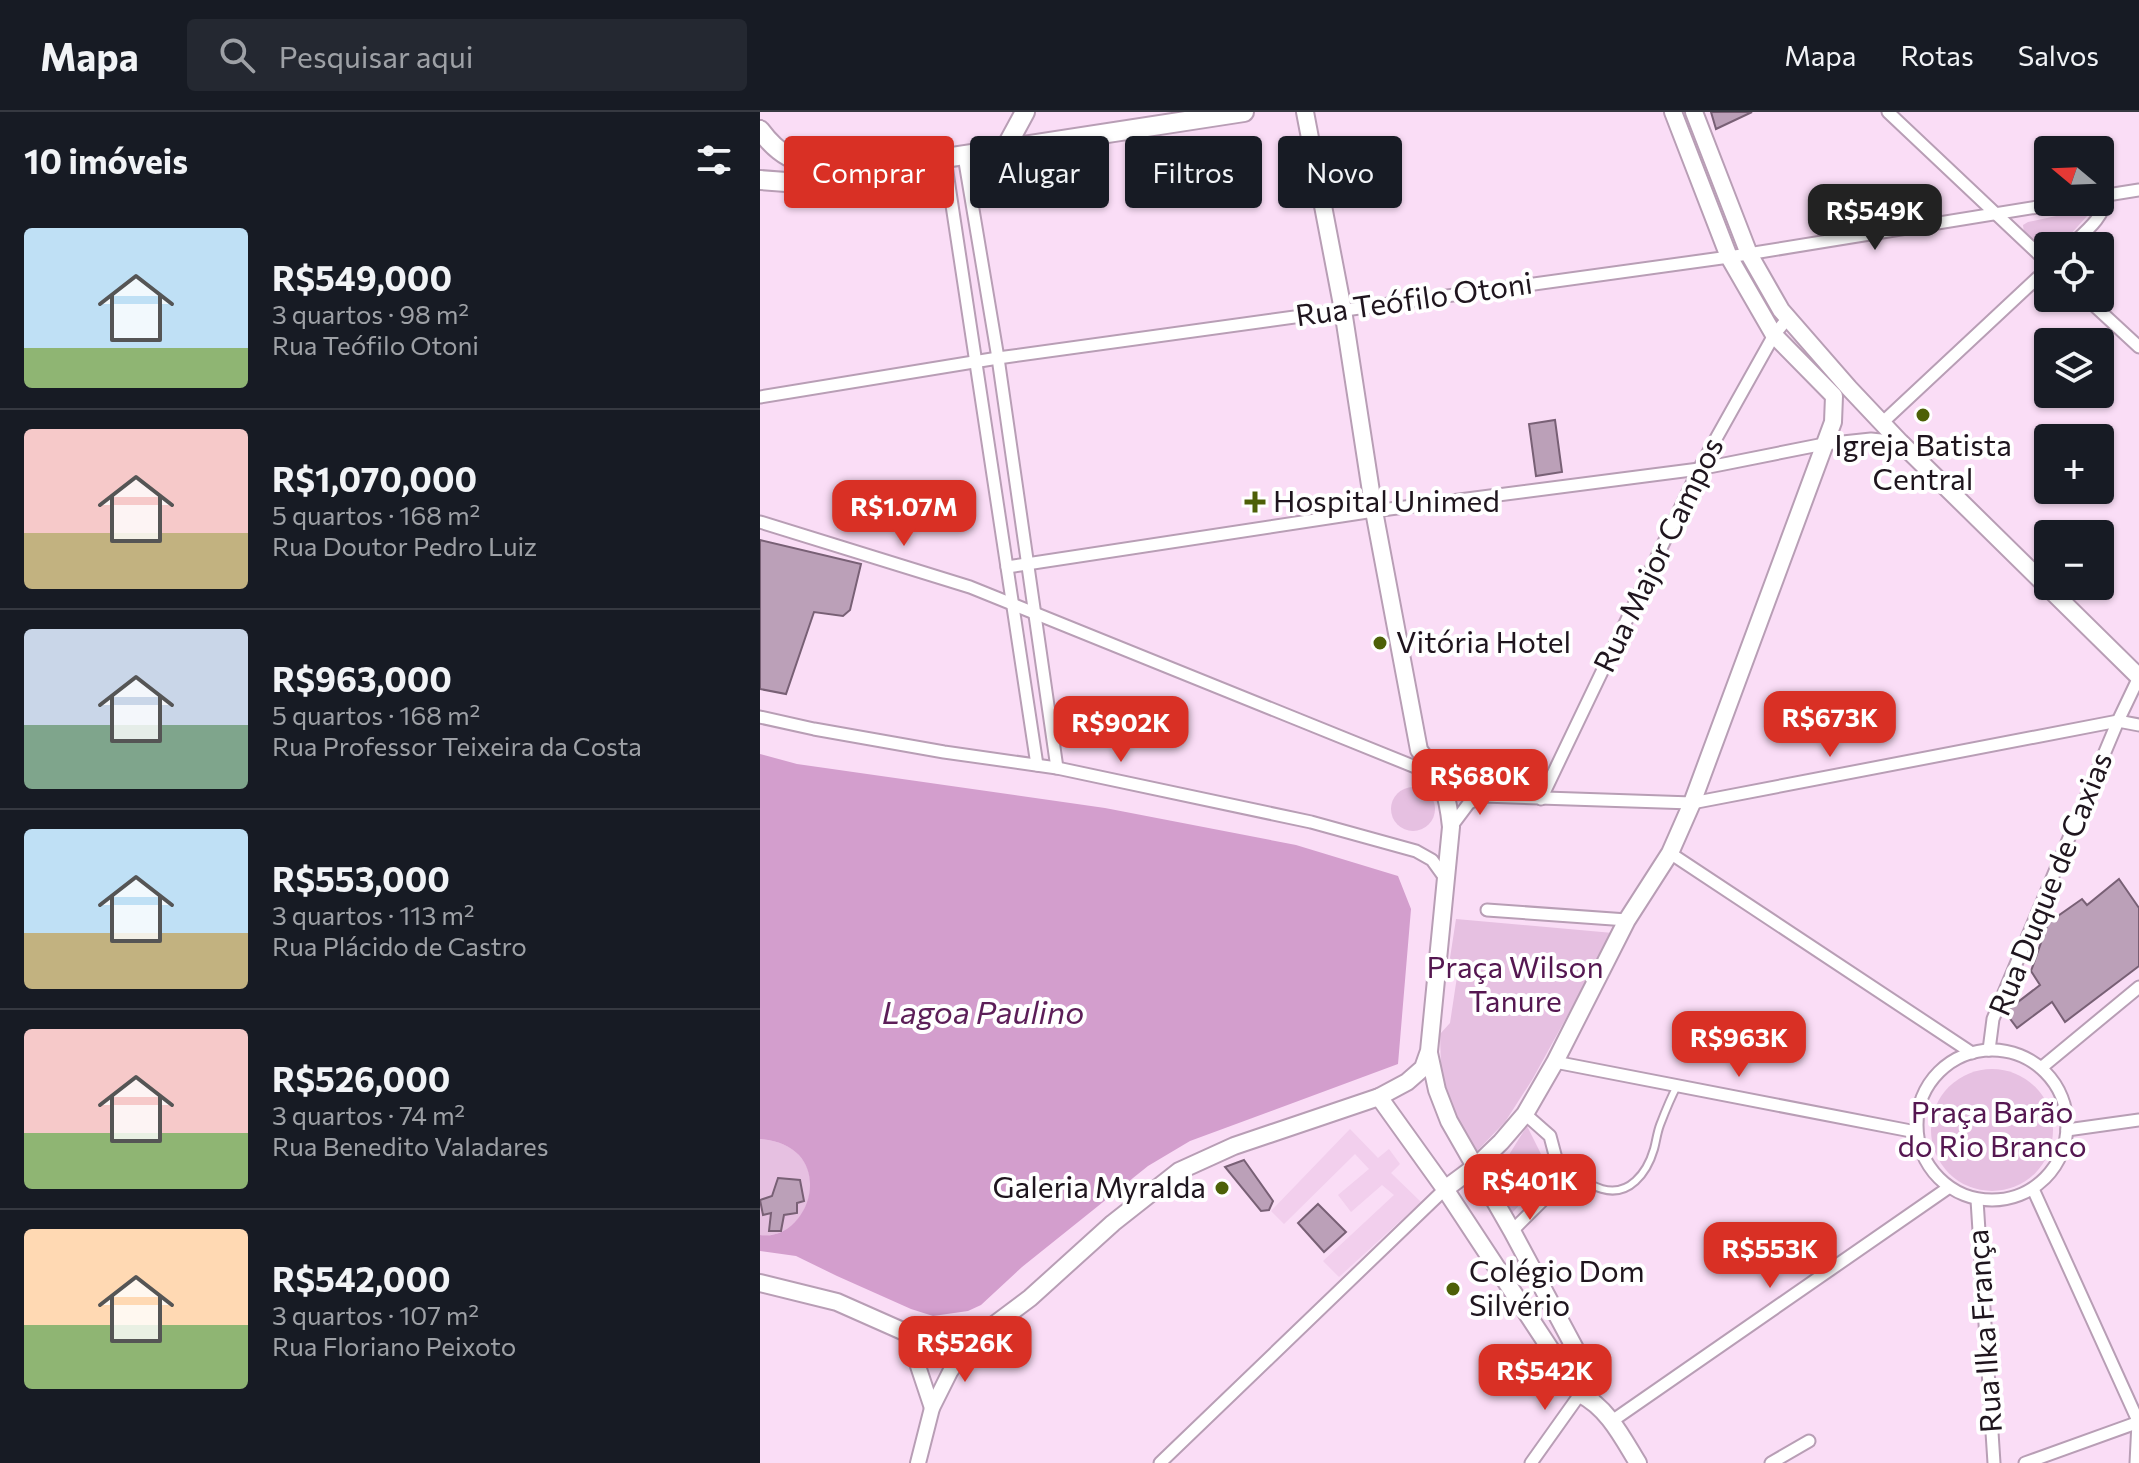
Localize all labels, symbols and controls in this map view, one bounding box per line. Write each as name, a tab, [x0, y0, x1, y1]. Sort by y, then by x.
search box	[187, 19, 747, 91]
text: Mapa	[40, 32, 139, 79]
icon: search	[215, 33, 259, 77]
text: Pesquisar aqui	[279, 37, 473, 74]
text: Mapa	[1784, 38, 1857, 72]
text: Rotas	[1901, 38, 1974, 72]
text: Salvos	[2018, 38, 2099, 72]
chip: Comprar	[784, 136, 954, 208]
chip: Alugar	[970, 136, 1109, 208]
chip: Filtros	[1125, 136, 1262, 208]
chip: Novo	[1278, 136, 1402, 208]
north arrow	[2034, 136, 2114, 216]
map controls	[2034, 136, 2114, 600]
icon: filters	[692, 138, 736, 182]
text: 10 imóveis	[24, 139, 188, 181]
pin: R$549K	[1810, 184, 1940, 252]
text: R$549K	[1826, 194, 1924, 225]
button: locate	[2034, 232, 2114, 312]
text: R$549,000	[272, 256, 452, 298]
icon: home	[88, 260, 184, 356]
street label: Rua Teófilo Otoni	[1293, 263, 1534, 332]
text: 3 quartos · 98 m²	[272, 298, 469, 329]
button: layers	[2034, 328, 2114, 408]
text: Rua Teófilo Otoni	[272, 329, 479, 360]
marker: Igreja Batista Central	[1914, 406, 1932, 424]
button: +	[2034, 424, 2114, 504]
place label: Igreja Batista Central	[1834, 425, 2012, 496]
street label: Rua Major Campos	[1584, 430, 1730, 678]
text: R$1,070,000	[272, 457, 477, 499]
icon: home	[88, 461, 184, 557]
pin: R$1.07M	[830, 480, 978, 548]
place label: Hospital Unimed	[1273, 481, 1500, 518]
text: R$1.07M	[850, 490, 958, 521]
marker: Hospital Unimed	[1244, 491, 1266, 513]
text: 5 quartos · 168 m²	[272, 499, 480, 530]
button: −	[2034, 520, 2114, 600]
text: Rua Doutor Pedro Luiz	[272, 530, 537, 561]
place label: Vitória Hotel	[1396, 622, 1571, 659]
marker: Vitória Hotel	[1371, 634, 1389, 652]
text: R$963,000	[272, 657, 452, 699]
icon: home	[88, 661, 184, 757]
pin: R$673K	[1765, 691, 1895, 759]
pin: R$902K	[1056, 696, 1186, 764]
text: 5 quartos · 168 m²	[272, 699, 480, 730]
text: R$673K	[1782, 701, 1878, 732]
text: R$902K	[1071, 706, 1171, 737]
text: Rua Professor Teixeira da Costa	[272, 730, 642, 761]
street label: Rua Duque de Caxias	[1979, 746, 2118, 1020]
pin: R$680K	[1415, 749, 1545, 817]
text: R$680K	[1430, 759, 1530, 790]
text: R$553,000	[272, 857, 450, 899]
icon: home	[88, 861, 184, 957]
text: 3 quartos · 113 m²	[272, 899, 474, 930]
text: Rua Plácido de Castro	[272, 930, 527, 961]
park label: Praça Wilson Tanure	[1426, 947, 1604, 1018]
water label: Lagoa Paulino	[882, 991, 1084, 1031]
pin: R$963K	[1674, 1011, 1804, 1079]
text: R$963K	[1690, 1021, 1788, 1052]
text: R$526,000	[272, 1057, 450, 1099]
icon: home	[88, 1061, 184, 1157]
park label: Praça Barão do Rio Branco	[1897, 1092, 2087, 1163]
text: 3 quartos · 74 m²	[272, 1099, 465, 1130]
text: Rua Benedito Valadares	[272, 1130, 549, 1161]
pin: R$401K	[1465, 1154, 1595, 1222]
text: R$401K	[1482, 1164, 1578, 1195]
place label: Galeria Myralda	[992, 1167, 1206, 1204]
marker: Galeria Myralda	[1213, 1179, 1231, 1197]
pin: R$553K	[1705, 1222, 1835, 1290]
street label: Rua Ilka França	[1957, 1228, 2008, 1434]
text: R$553K	[1722, 1232, 1818, 1263]
place label: Colégio Dom Silvério	[1469, 1251, 1645, 1322]
text: R$542,000	[272, 1257, 451, 1299]
icon: home	[88, 1261, 184, 1357]
marker: Colégio Dom Silvério	[1444, 1280, 1462, 1298]
text: 3 quartos · 107 m²	[272, 1299, 479, 1330]
pin: R$526K	[900, 1316, 1030, 1384]
text: R$526K	[917, 1326, 1013, 1357]
text: Rua Floriano Peixoto	[272, 1330, 516, 1361]
pin: R$542K	[1480, 1344, 1610, 1412]
text: R$542K	[1497, 1354, 1593, 1385]

